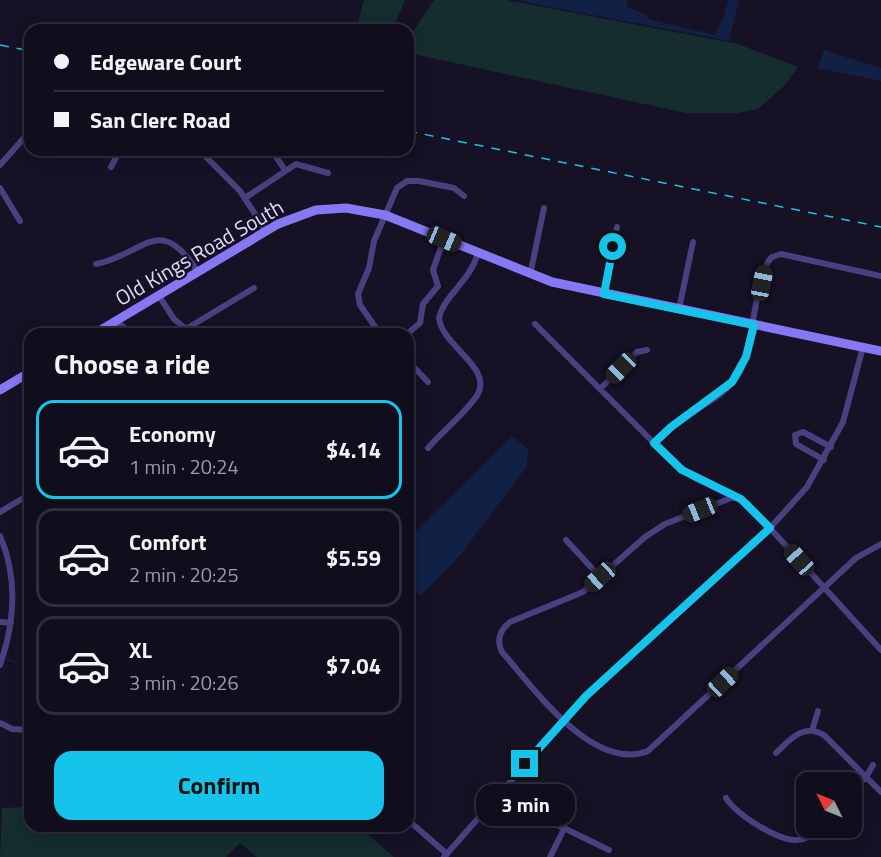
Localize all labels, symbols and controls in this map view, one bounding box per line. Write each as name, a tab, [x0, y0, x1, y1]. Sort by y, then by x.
text: Edgeware Court	[90, 45, 241, 79]
text: San Clerc Road	[90, 103, 231, 137]
street label: Old Kings Road South	[109, 191, 289, 313]
car	[424, 224, 464, 254]
route start	[599, 233, 626, 260]
car	[750, 264, 774, 302]
text: Choose a ride	[54, 343, 210, 384]
car	[602, 349, 640, 387]
text: Economy	[129, 417, 216, 451]
icon: car	[57, 423, 111, 477]
text: $4.14	[326, 433, 381, 467]
text: 1 min · 20:24	[129, 451, 239, 482]
car	[680, 495, 720, 525]
text: Comfort	[129, 525, 207, 559]
icon: car	[57, 531, 111, 585]
text: $5.59	[326, 541, 381, 575]
car	[780, 541, 818, 579]
car	[581, 558, 619, 596]
text: 2 min · 20:25	[129, 559, 239, 590]
text: XL	[129, 633, 152, 667]
icon: car	[57, 639, 111, 693]
text: $7.04	[326, 649, 381, 683]
car	[704, 663, 742, 701]
text: 3 min · 20:26	[129, 667, 239, 698]
route end	[511, 750, 538, 777]
button: Confirm	[54, 751, 384, 820]
north arrow	[796, 772, 862, 838]
map controls	[796, 772, 862, 838]
callout: 3 min	[476, 785, 574, 827]
text: 3 min	[501, 789, 550, 820]

